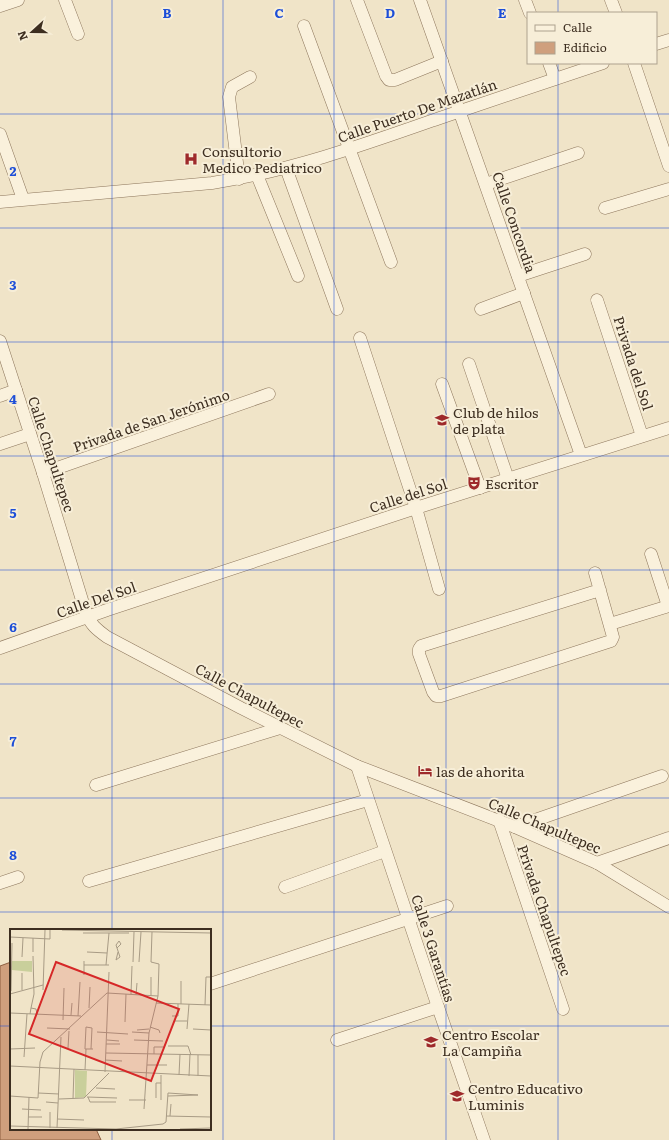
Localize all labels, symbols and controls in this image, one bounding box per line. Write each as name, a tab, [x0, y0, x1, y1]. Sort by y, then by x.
text: B	[163, 3, 172, 22]
text: C	[274, 3, 284, 22]
text: D	[385, 3, 395, 22]
text: E	[498, 3, 507, 22]
north arrow	[12, 12, 52, 52]
legend	[527, 12, 657, 64]
text: Calle	[563, 18, 592, 36]
text: N	[13, 29, 31, 43]
text: Edificio	[563, 38, 607, 56]
street label: Calle Puerto De Mazatlán	[335, 73, 499, 147]
place label: Consultorio Medico Pediatrico	[202, 141, 322, 177]
hospital icon: Consultorio Medico Pediatrico	[183, 151, 199, 167]
text: 2	[10, 161, 17, 180]
street label: Calle Concordia	[488, 169, 542, 276]
text: 3	[9, 275, 17, 294]
street label: Privada del Sol	[609, 313, 659, 413]
street label: Privada de San Jerónimo	[70, 384, 232, 456]
text: 4	[9, 389, 17, 408]
street label: Calle Chapultepec	[24, 394, 80, 514]
place label: Club de hilos de plata	[453, 402, 538, 438]
school or university icon: Club de hilos de plata	[434, 412, 450, 428]
street label: Calle del Sol	[367, 473, 450, 517]
place label: Escritor	[485, 473, 539, 493]
theatre icon: Escritor	[466, 475, 482, 491]
text: 5	[9, 503, 17, 522]
street label: Calle Del Sol	[54, 576, 139, 622]
text: 6	[9, 617, 17, 636]
street label: Calle Chapultepec	[192, 658, 308, 732]
text: 7	[9, 731, 17, 750]
place label: las de ahorita	[436, 761, 525, 781]
hotel icon: las de ahorita	[417, 763, 433, 779]
street label: Calle Chapultepec	[486, 792, 604, 858]
street label: Privada Chapultepec	[513, 842, 577, 978]
text: 8	[9, 845, 17, 864]
street label: Calle 3 Garantías	[407, 892, 461, 1004]
inset map	[10, 929, 211, 1130]
place label: Centro Escolar La Campiña	[442, 1024, 540, 1060]
school or university icon: Centro Escolar La Campiña	[423, 1034, 439, 1050]
place label: Centro Educativo Luminis	[468, 1078, 583, 1114]
school or university icon: Centro Educativo Luminis	[449, 1088, 465, 1104]

